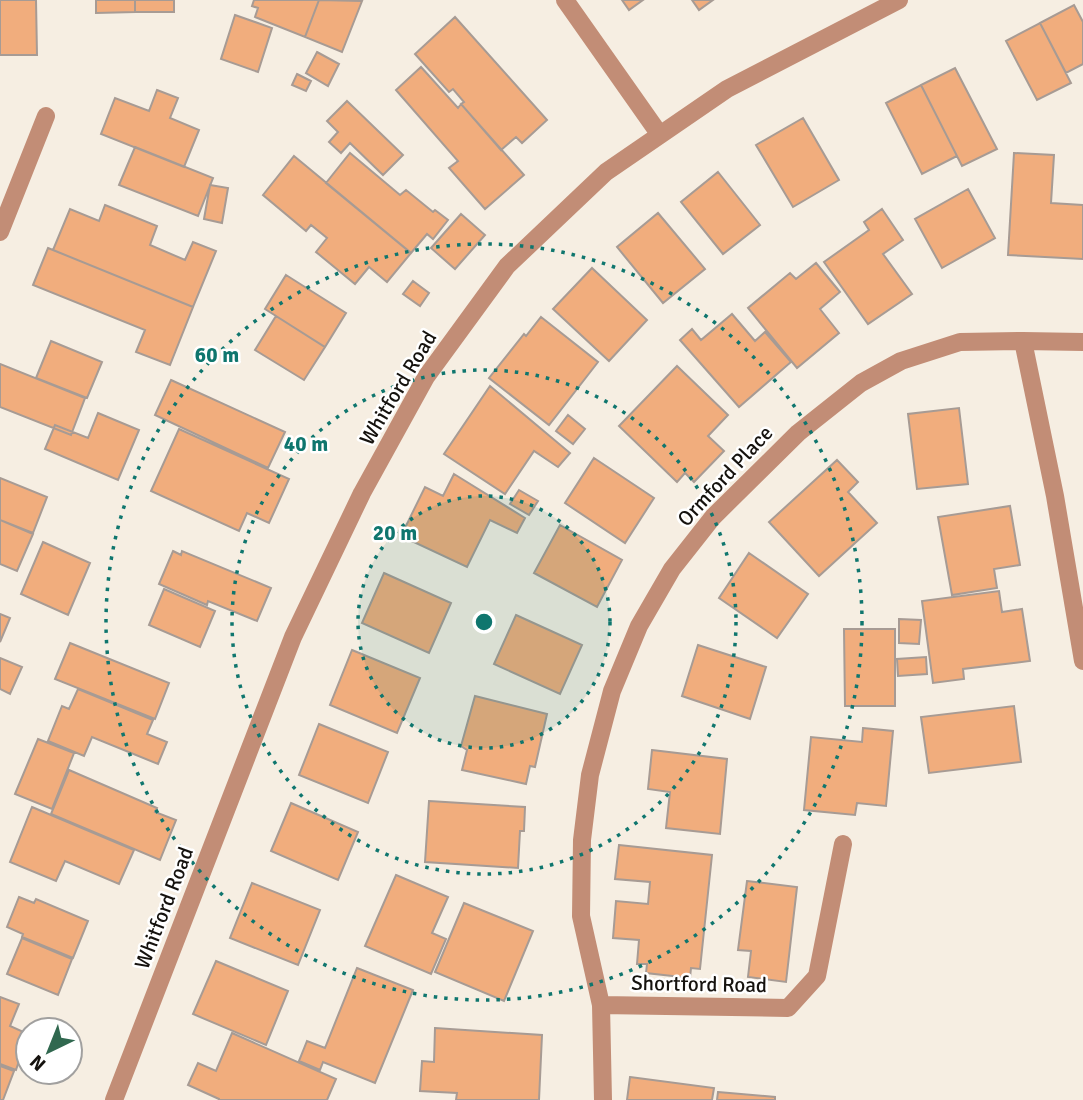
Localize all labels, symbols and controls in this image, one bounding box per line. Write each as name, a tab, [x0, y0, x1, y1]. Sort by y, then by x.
street label: Whitford Road	[354, 326, 442, 450]
text: 60 m	[195, 342, 239, 368]
street label: Ormford Place	[672, 420, 778, 532]
text: 40 m	[284, 431, 328, 457]
text: 20 m	[373, 520, 417, 546]
centre of rings	[472, 610, 496, 634]
street label: Whitford Road	[129, 843, 199, 973]
street label: Shortford Road	[631, 970, 767, 998]
north arrow	[14, 1016, 84, 1086]
text: N	[25, 1049, 51, 1076]

